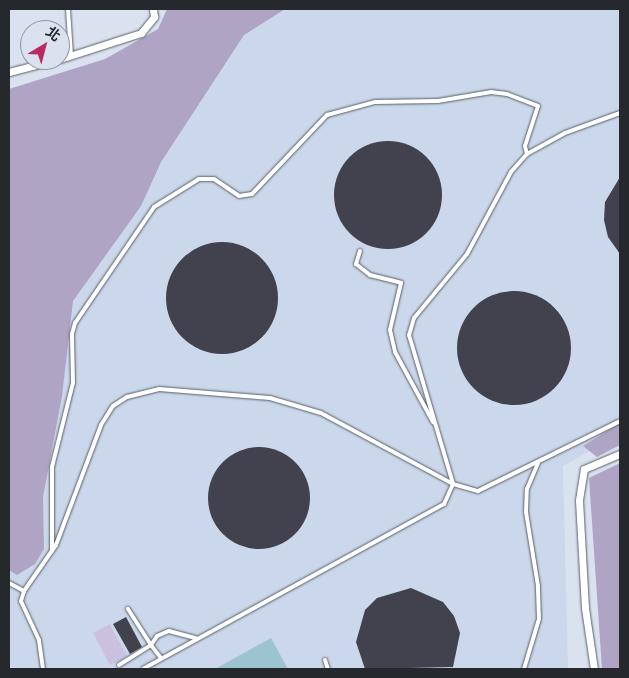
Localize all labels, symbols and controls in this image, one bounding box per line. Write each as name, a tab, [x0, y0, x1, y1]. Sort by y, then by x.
north arrow	[20, 20, 70, 70]
text: 北	[42, 22, 64, 45]

